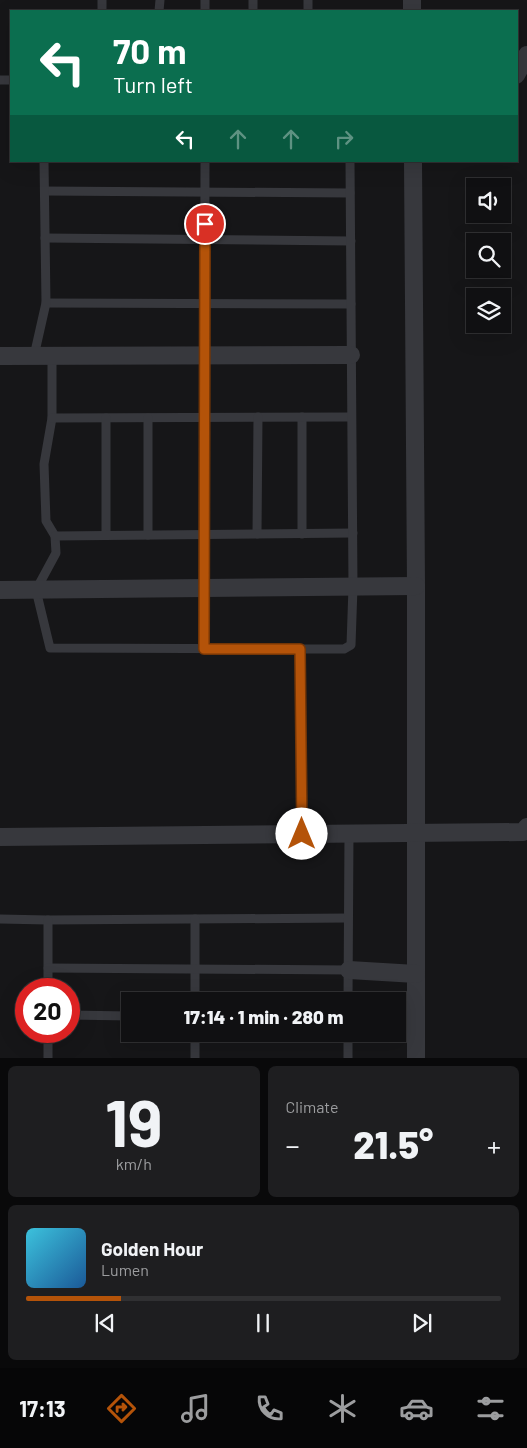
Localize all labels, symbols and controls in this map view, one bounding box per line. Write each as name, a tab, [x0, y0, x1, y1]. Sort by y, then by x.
text: 70 m	[113, 29, 187, 71]
icon: left	[30, 30, 95, 95]
text: Turn left	[113, 71, 193, 97]
icon: left	[171, 125, 199, 153]
icon: ahead	[224, 125, 252, 153]
icon: ahead	[277, 125, 305, 153]
icon: right	[330, 125, 358, 153]
map controls	[466, 178, 511, 333]
button: sound	[466, 178, 511, 223]
pin	[184, 203, 226, 245]
icon: arrive	[191, 210, 219, 238]
button: search	[466, 233, 511, 278]
button: layers	[466, 288, 511, 333]
position arrow	[275, 807, 327, 859]
speed limit sign: 20	[15, 978, 80, 1043]
text: 17:14 · 1 min · 280 m	[183, 1005, 344, 1028]
text: 19	[105, 1082, 163, 1160]
text: Climate	[286, 1097, 338, 1116]
text: 21.5°	[353, 1121, 433, 1167]
text: −	[286, 1128, 300, 1162]
text: +	[487, 1128, 501, 1162]
text: km/h	[116, 1154, 152, 1173]
text: Golden Hour	[101, 1237, 203, 1260]
text: Lumen	[101, 1260, 149, 1279]
icon: previous	[91, 1309, 119, 1337]
icon: pause	[249, 1309, 277, 1337]
icon: next	[408, 1309, 436, 1337]
icon: directions	[104, 1391, 139, 1426]
icon: music	[178, 1391, 213, 1426]
icon: phone	[252, 1391, 287, 1426]
icon: climate	[325, 1391, 360, 1426]
icon: car	[399, 1391, 434, 1426]
icon: filters	[473, 1391, 508, 1426]
text: 17:13	[19, 1395, 66, 1421]

